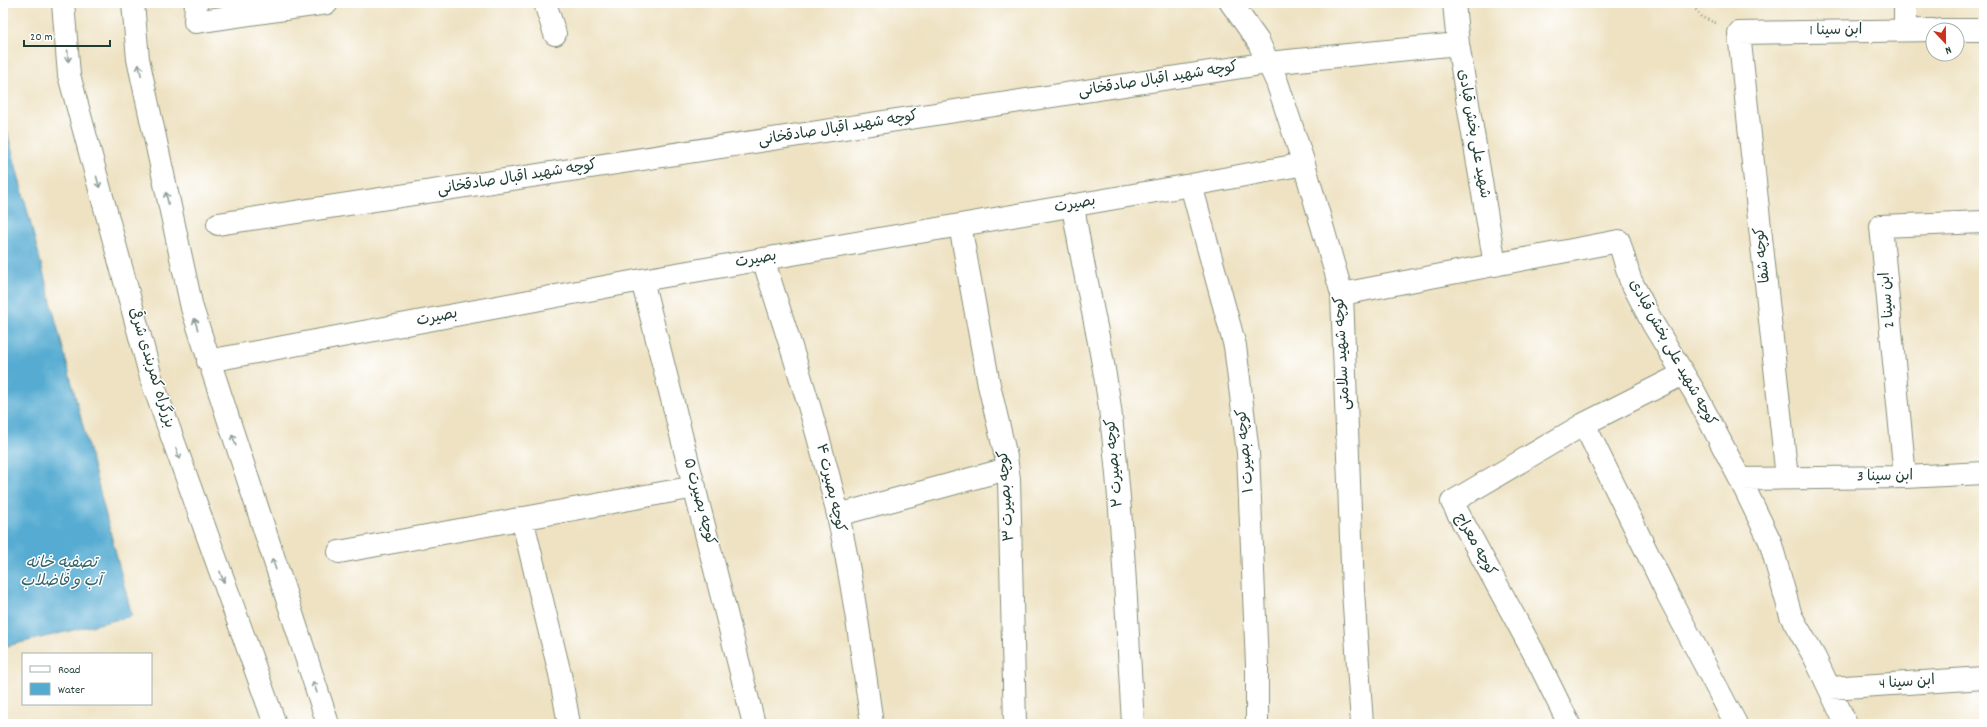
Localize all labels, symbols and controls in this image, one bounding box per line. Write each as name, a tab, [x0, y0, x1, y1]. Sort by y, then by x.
street label: ابن سینا 1	[1809, 20, 1863, 42]
scale bar	[24, 22, 110, 48]
north arrow	[1925, 22, 1965, 62]
text: 20 m	[30, 29, 53, 46]
text: N	[1942, 41, 1954, 58]
one-way arrow	[64, 49, 71, 62]
street label: کوچه شهید اقبال صادقخانی	[1077, 57, 1239, 103]
one-way arrow	[136, 64, 144, 77]
street label: شهید علی بخش قبادی	[1451, 68, 1495, 200]
street label: کوچه شهید اقبال صادقخانی	[757, 106, 919, 152]
street label: کوچه شهید اقبال صادقخانی	[436, 155, 598, 201]
one-way arrow	[95, 175, 102, 188]
one-way arrow	[162, 191, 170, 204]
street label: بصیرت	[1053, 191, 1097, 219]
street label: کوچه شفا	[1749, 226, 1777, 284]
street label: بصیرت	[734, 246, 778, 274]
street label: ابن سینا 2	[1875, 271, 1901, 329]
street label: کوچه شهید علی بخش قبادی	[1622, 276, 1722, 430]
street label: کوچه شهید سلامتی	[1329, 295, 1357, 411]
street label: بصیرت	[414, 303, 460, 333]
street label: بزرگراه کمربندی شرقی	[122, 304, 182, 431]
one-way arrow	[192, 318, 200, 330]
street label: کوچه بصیرت ۱	[1231, 408, 1261, 494]
street label: کوچه بصیرت ۲	[1100, 418, 1130, 508]
one-way arrow	[230, 434, 237, 447]
street label: کوچه بصیرت ۴	[809, 442, 851, 534]
one-way arrow	[175, 448, 182, 461]
street label: کوچه بصیرت ۳	[993, 450, 1021, 542]
street label: کوچه بصیرت ۵	[677, 456, 721, 548]
street label: ابن سینا 3	[1857, 466, 1913, 488]
street label: کوچه معراج	[1449, 509, 1501, 581]
water label: تصفیه خانه آب و فاضلاب	[20, 552, 106, 593]
one-way arrow	[270, 557, 277, 570]
one-way arrow	[218, 570, 226, 582]
legend	[22, 653, 152, 705]
text: Road	[58, 662, 80, 679]
street label: ابن سینا 4	[1878, 670, 1936, 696]
text: Water	[58, 682, 85, 699]
one-way arrow	[310, 682, 318, 694]

